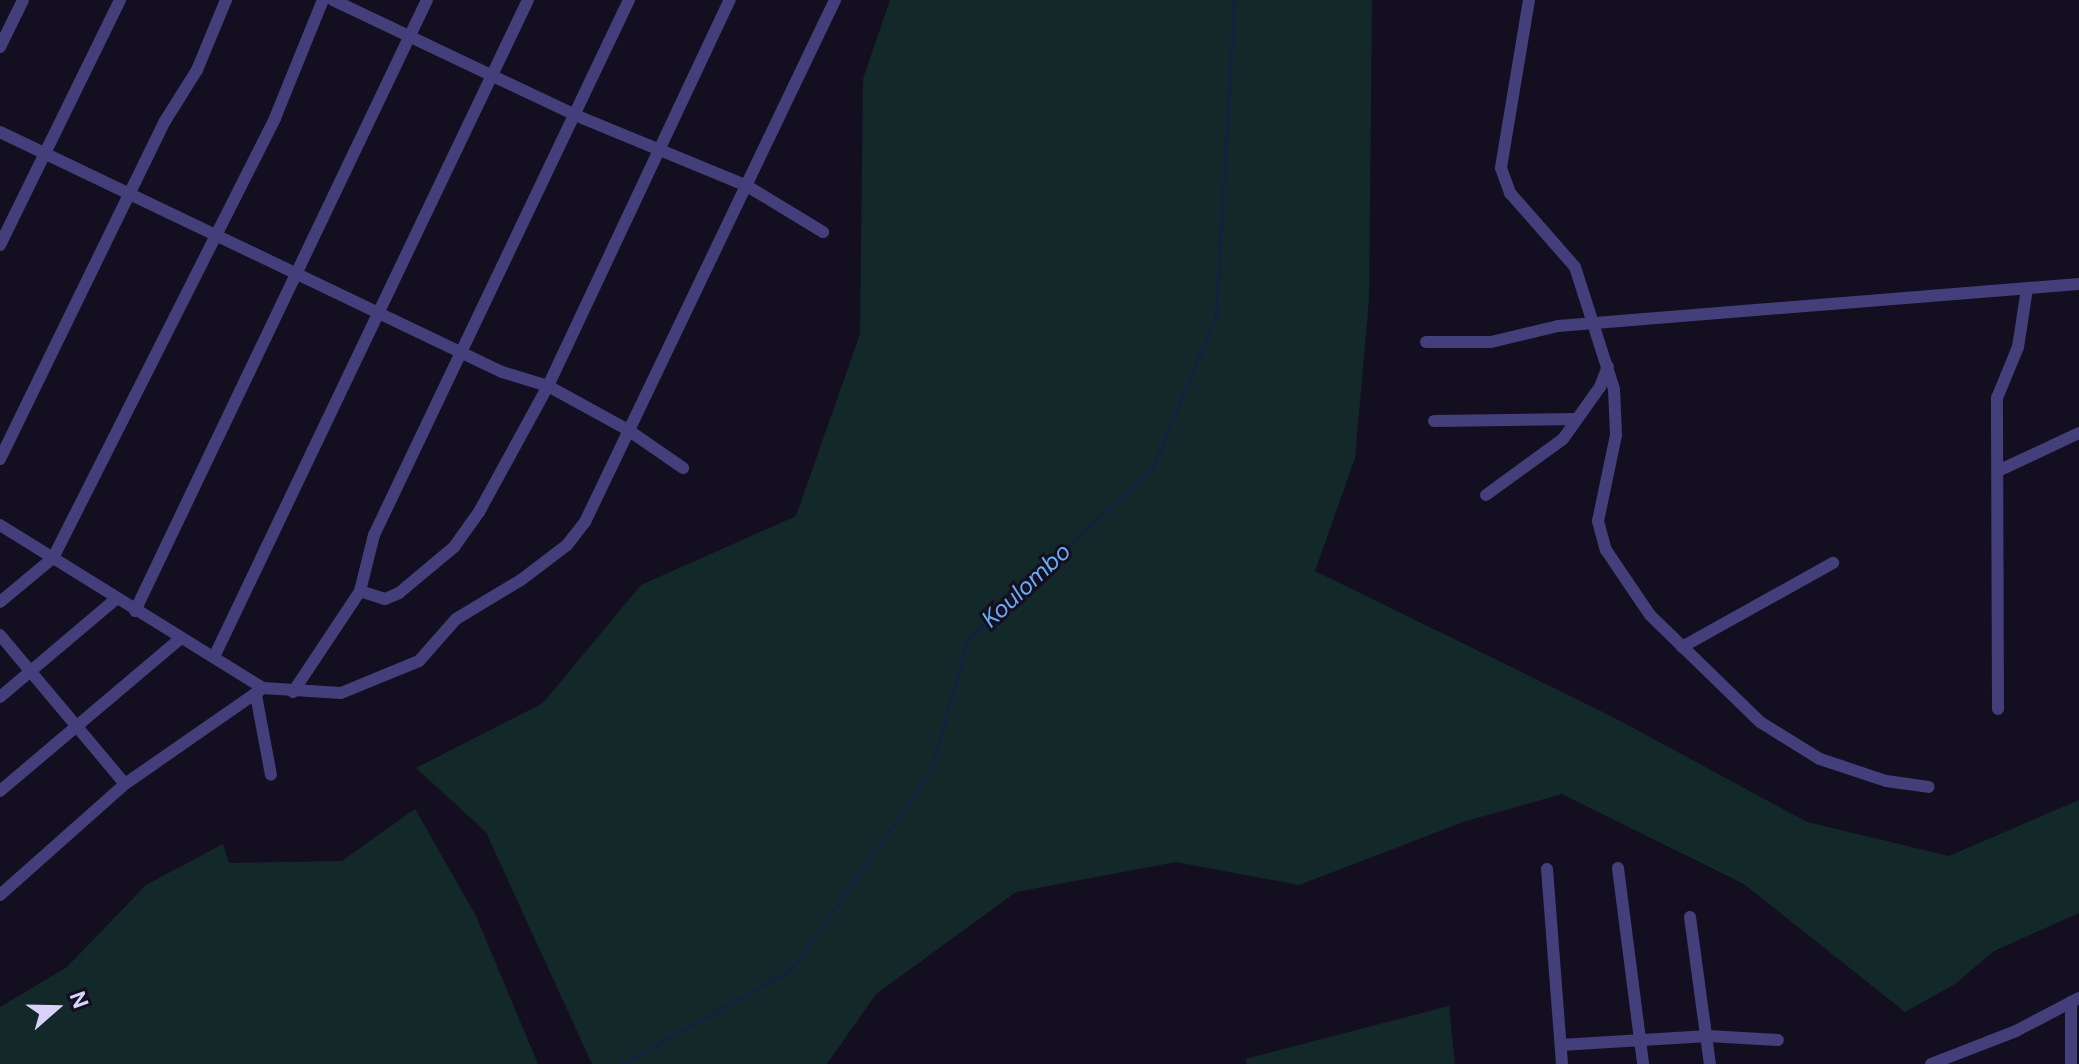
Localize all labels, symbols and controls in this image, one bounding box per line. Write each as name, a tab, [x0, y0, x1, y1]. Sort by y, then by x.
water label: Koulombo	[976, 537, 1076, 633]
north arrow	[16, 968, 96, 1048]
text: N	[63, 987, 95, 1012]

